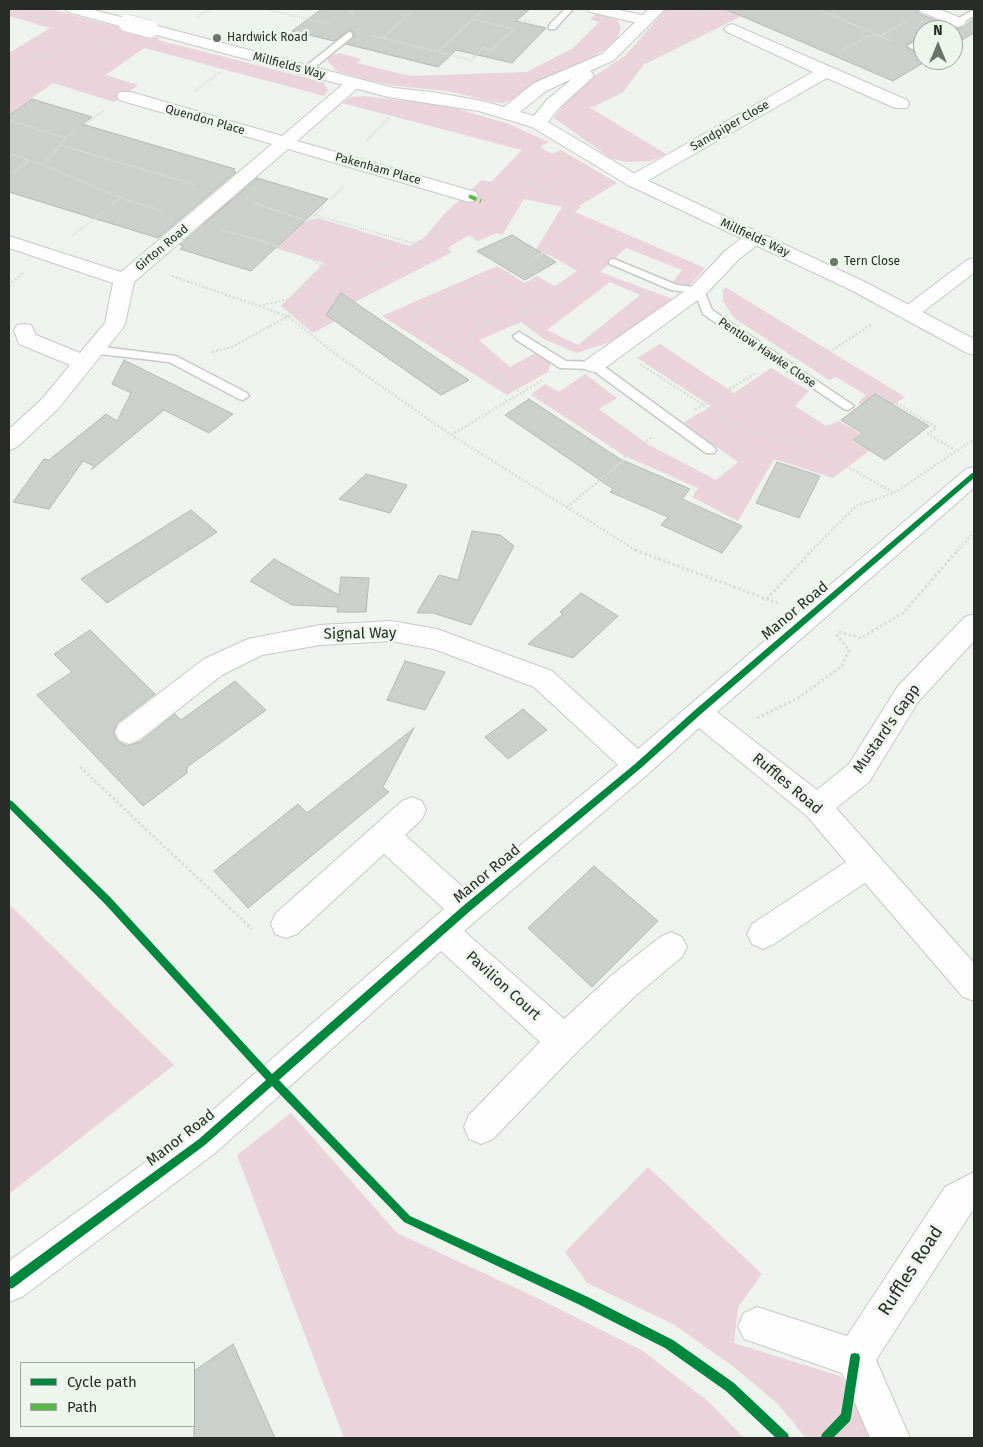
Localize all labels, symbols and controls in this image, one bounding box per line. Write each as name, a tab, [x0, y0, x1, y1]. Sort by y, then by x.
north arrow	[913, 20, 963, 70]
text: N	[933, 22, 943, 39]
place label: Hardwick Road	[227, 31, 308, 45]
marker: Hardwick Road	[211, 32, 223, 44]
street label: Millfields Way	[251, 49, 327, 83]
street label: Sandpiper Close	[688, 98, 772, 154]
street label: Quendon Place	[164, 102, 246, 138]
street label: Pakenham Place	[334, 150, 422, 188]
street label: Millfields Way	[718, 216, 792, 260]
street label: Girton Road	[133, 222, 191, 274]
place label: Tern Close	[844, 255, 900, 269]
marker: Tern Close	[828, 256, 840, 268]
street label: Pentlow Hawke Close	[715, 315, 819, 391]
street label: Manor Road	[758, 578, 832, 644]
street label: Signal Way	[324, 624, 396, 644]
street label: Mustard's Gapp	[850, 681, 924, 777]
street label: Ruffles Road	[749, 750, 825, 818]
street label: Manor Road	[450, 841, 524, 907]
street label: Pavilion Court	[462, 948, 544, 1024]
street label: Manor Road	[143, 1106, 219, 1170]
street label: Ruffles Road	[874, 1222, 948, 1320]
legend	[20, 1362, 195, 1427]
text: Cycle path	[67, 1373, 137, 1391]
text: Path	[67, 1398, 97, 1416]

